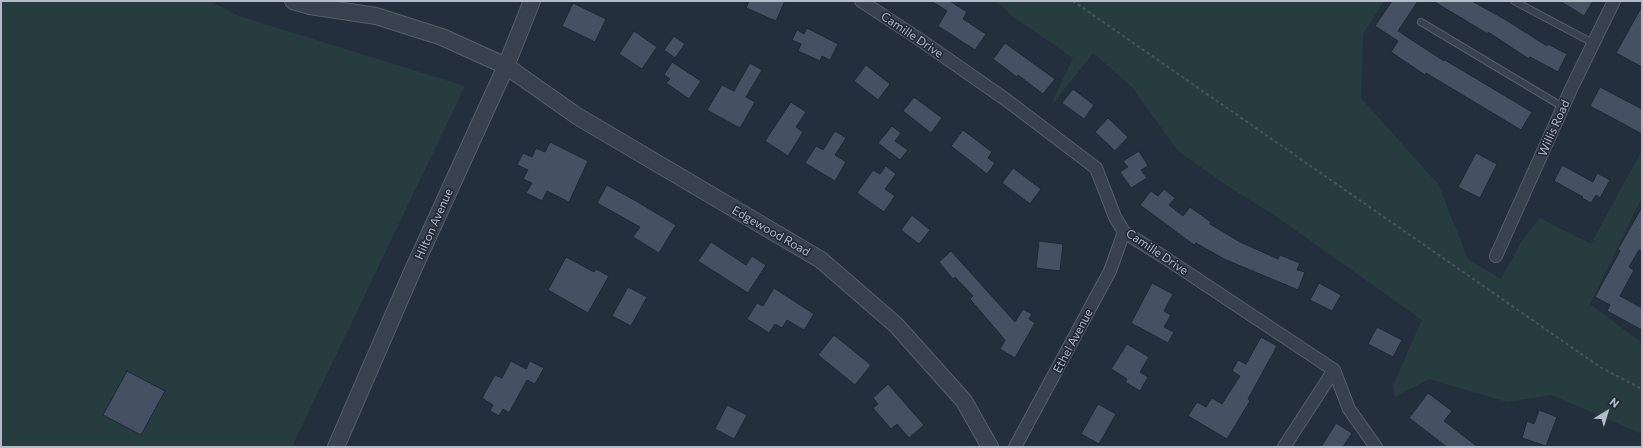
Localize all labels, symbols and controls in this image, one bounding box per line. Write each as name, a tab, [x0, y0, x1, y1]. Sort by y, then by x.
street label: Camille Drive	[878, 9, 946, 61]
street label: Willis Road	[1535, 98, 1573, 158]
street label: Hilton Avenue	[412, 186, 456, 262]
street label: Edgewood Road	[729, 203, 813, 259]
street label: Camille Drive	[1123, 226, 1191, 278]
street label: Ethel Avenue	[1050, 307, 1096, 375]
north arrow	[1587, 392, 1627, 432]
text: N	[1607, 394, 1622, 410]

